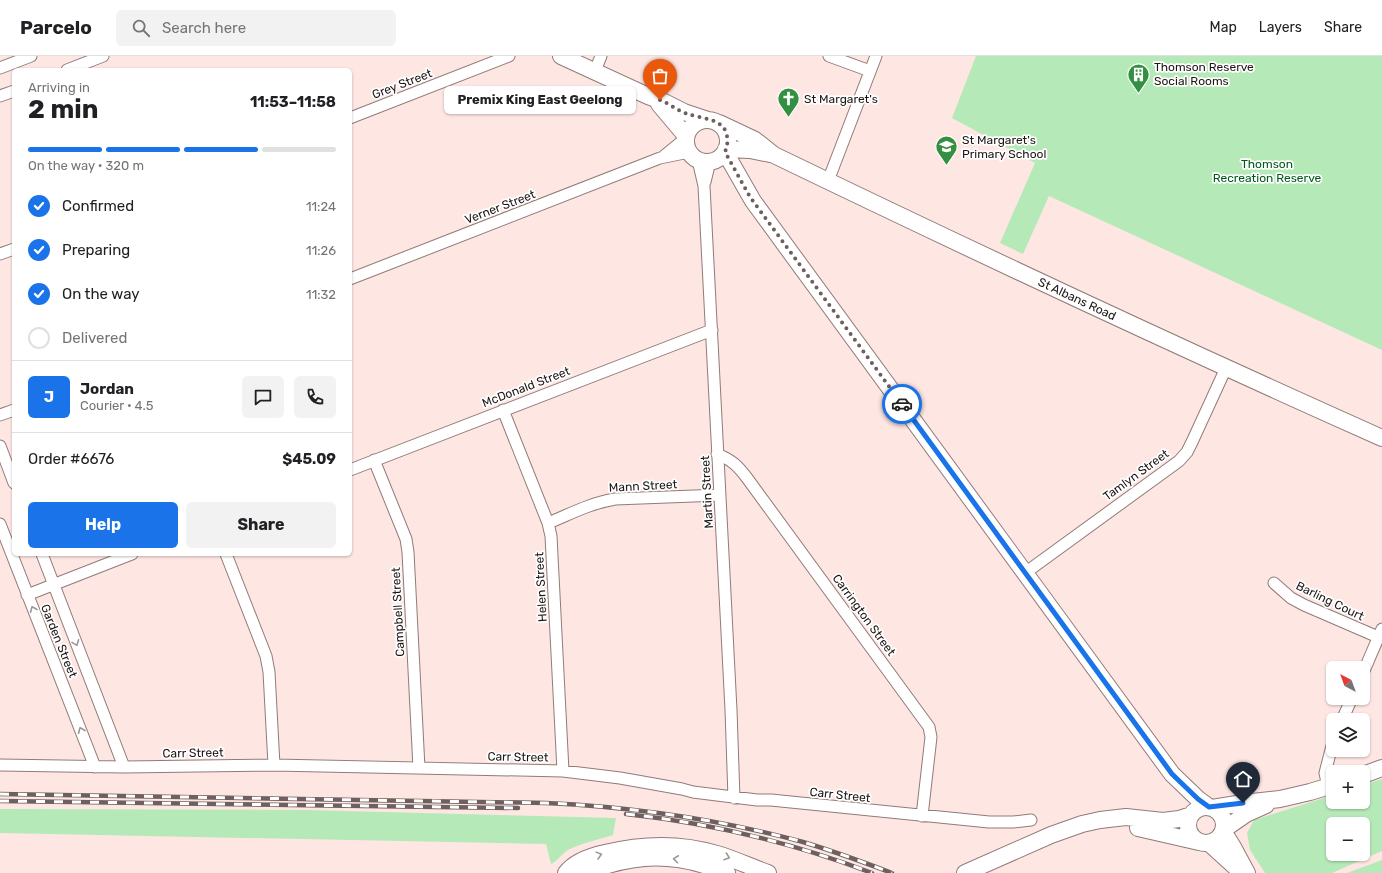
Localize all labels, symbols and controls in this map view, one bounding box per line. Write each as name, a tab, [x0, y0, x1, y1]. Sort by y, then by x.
search box	[116, 10, 396, 46]
text: Parcelo	[20, 16, 92, 39]
icon: search	[130, 17, 152, 39]
text: Search here	[162, 19, 246, 37]
text: Map	[1210, 19, 1237, 36]
text: Layers	[1259, 19, 1302, 36]
text: Share	[1324, 19, 1362, 36]
pin	[643, 59, 677, 100]
place label: Thomson Reserve Social Rooms	[1154, 60, 1254, 88]
building icon: Thomson Reserve Social Rooms	[1126, 61, 1152, 94]
icon: bag	[649, 65, 671, 87]
street label: Grey Street	[370, 66, 434, 102]
text: Arriving in	[28, 80, 90, 95]
callout: Premix King East Geelong	[444, 86, 636, 114]
church icon: St Margaret's	[776, 86, 802, 119]
text: Premix King East Geelong	[457, 92, 623, 107]
place label: St Margaret's	[804, 92, 878, 106]
text: 11:53–11:58	[250, 93, 336, 111]
text: 2 min	[28, 94, 98, 125]
place label: St Margaret's Primary School	[962, 133, 1046, 161]
school or university icon: St Margaret's Primary School	[933, 134, 959, 167]
park label: Thomson Recreation Reserve	[1213, 157, 1322, 185]
text: On the way · 320 m	[28, 158, 144, 173]
street label: Verner Street	[463, 187, 538, 227]
icon: check	[28, 195, 50, 217]
text: Confirmed	[62, 197, 134, 215]
text: 11:24	[306, 199, 336, 214]
icon: check	[28, 239, 50, 261]
text: Preparing	[62, 241, 130, 259]
text: 11:26	[306, 243, 336, 258]
street label: St Albans Road	[1036, 275, 1118, 323]
icon: check	[28, 283, 50, 305]
text: On the way	[62, 285, 140, 303]
text: 11:32	[306, 287, 336, 302]
text: Delivered	[62, 329, 127, 347]
street label: McDonald Street	[480, 364, 572, 410]
button: chat	[242, 376, 284, 418]
button: phone	[294, 376, 336, 418]
text: Jordan	[80, 380, 134, 398]
courier	[882, 384, 922, 424]
text: J	[44, 388, 54, 406]
icon: car	[891, 393, 913, 415]
text: Courier · 4.5	[80, 398, 154, 413]
street label: Tamlyn Street	[1101, 446, 1172, 503]
text: Order #6676	[28, 450, 114, 468]
text: $45.09	[282, 450, 336, 468]
street label: Martin Street	[698, 455, 716, 529]
street label: Mann Street	[609, 477, 678, 495]
button: Help	[28, 502, 178, 548]
button: Share	[186, 502, 336, 548]
street label: Helen Street	[532, 551, 550, 622]
street label: Campbell Street	[389, 567, 407, 657]
street label: Carrington Street	[830, 571, 899, 659]
street label: Barling Court	[1294, 579, 1366, 624]
street label: Garden Street	[38, 602, 80, 680]
one-way arrow	[30, 606, 38, 614]
one-way arrow	[72, 639, 80, 646]
north arrow	[1326, 661, 1370, 705]
map controls	[1326, 661, 1370, 861]
button: layers	[1326, 713, 1370, 757]
one-way arrow	[77, 727, 85, 734]
street label: Carr Street	[162, 745, 224, 761]
street label: Carr Street	[487, 749, 549, 765]
pin	[1226, 762, 1260, 803]
button: +	[1326, 765, 1370, 809]
icon: home	[1232, 768, 1254, 790]
street label: Carr Street	[809, 785, 871, 805]
button: −	[1326, 817, 1370, 861]
one-way arrow	[595, 851, 602, 860]
one-way arrow	[723, 853, 730, 861]
one-way arrow	[673, 855, 679, 864]

